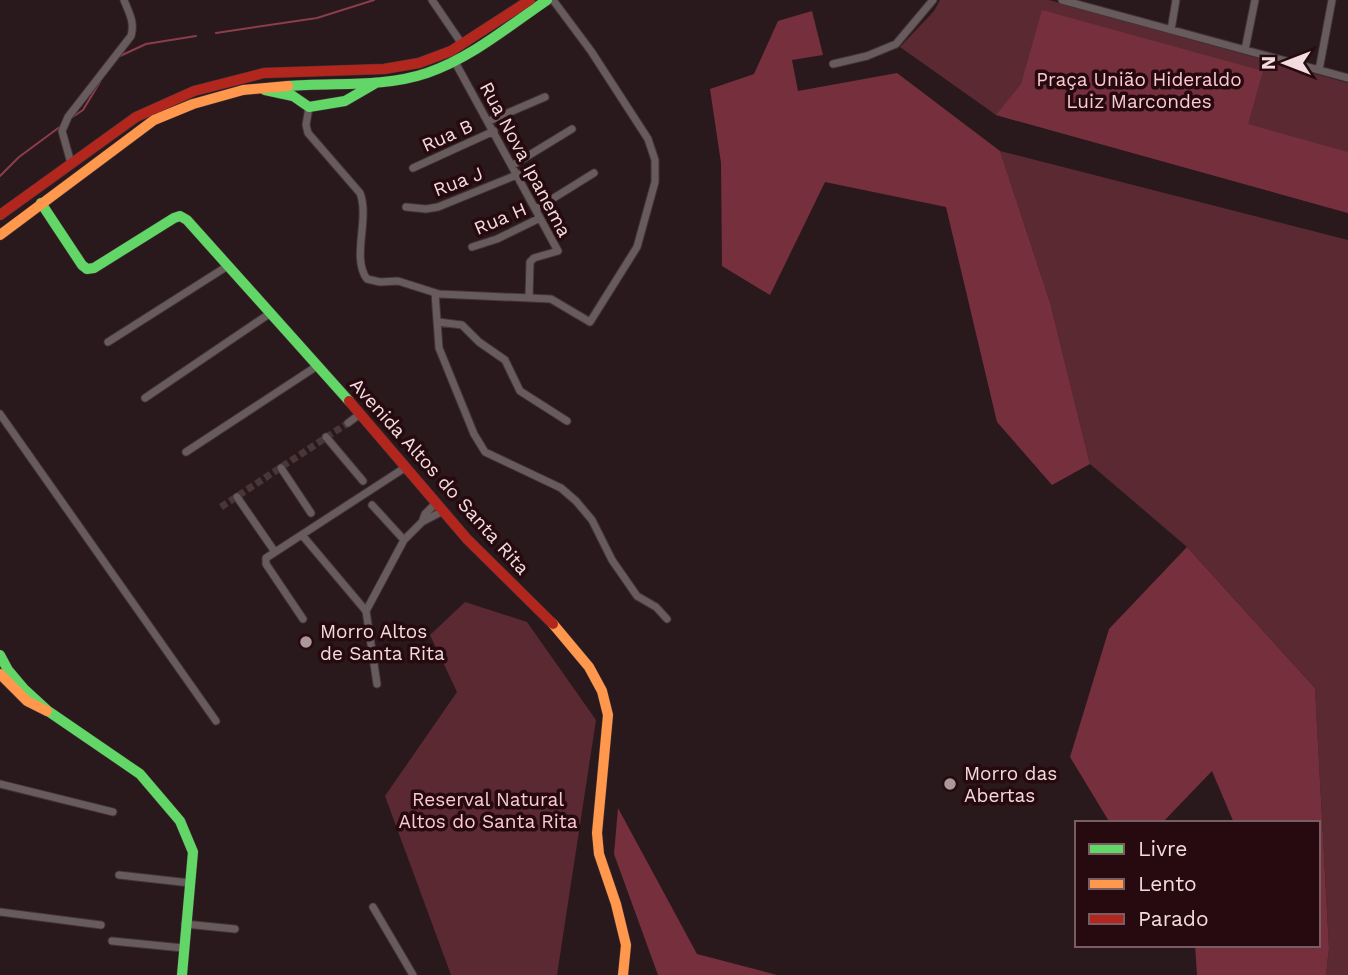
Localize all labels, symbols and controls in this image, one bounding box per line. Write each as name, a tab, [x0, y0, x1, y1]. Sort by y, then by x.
north arrow	[1250, 28, 1320, 98]
text: N	[1257, 56, 1280, 70]
park label: Praça União Hideraldo Luiz Marcondes	[1036, 68, 1242, 113]
street label: Rua Nova Ipanema	[475, 78, 576, 241]
street label: Rua B	[418, 114, 476, 157]
street label: Rua J	[430, 162, 486, 201]
street label: Rua H	[470, 197, 530, 240]
street label: Avenida Altos do Santa Rita	[345, 373, 534, 580]
place label: Morro Altos de Santa Rita	[320, 620, 445, 665]
marker: Morro Altos de Santa Rita	[298, 634, 314, 650]
place label: Morro das Abertas	[964, 762, 1057, 807]
marker: Morro das Abertas	[942, 776, 958, 792]
park label: Reserval Natural Altos do Santa Rita	[398, 788, 578, 833]
legend	[1075, 821, 1320, 947]
text: Livre	[1138, 836, 1187, 861]
text: Lento	[1138, 871, 1197, 896]
text: Parado	[1138, 906, 1209, 931]

